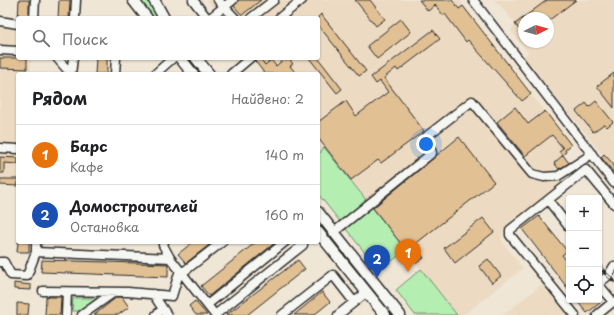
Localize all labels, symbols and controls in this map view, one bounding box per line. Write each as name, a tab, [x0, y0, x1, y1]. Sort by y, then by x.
north arrow	[518, 12, 554, 48]
search box	[16, 16, 320, 60]
icon: search	[30, 27, 52, 49]
text: Поиск	[62, 27, 108, 50]
text: Рядом	[32, 85, 87, 111]
text: Найдено: 2	[231, 89, 304, 108]
text: Барс	[70, 134, 108, 157]
your location	[416, 134, 436, 154]
text: 1	[42, 145, 48, 164]
text: 140 m	[265, 145, 304, 164]
text: Кафе	[70, 157, 103, 176]
text: Домостроителей	[70, 194, 198, 217]
map controls	[566, 195, 602, 303]
button: +	[566, 195, 602, 231]
text: 2	[40, 205, 50, 224]
text: 160 m	[265, 205, 304, 224]
text: Остановка	[70, 217, 139, 236]
button: −	[566, 231, 602, 267]
pin: 1	[395, 239, 421, 272]
pin: 2	[364, 245, 390, 278]
button: locate	[566, 267, 602, 303]

